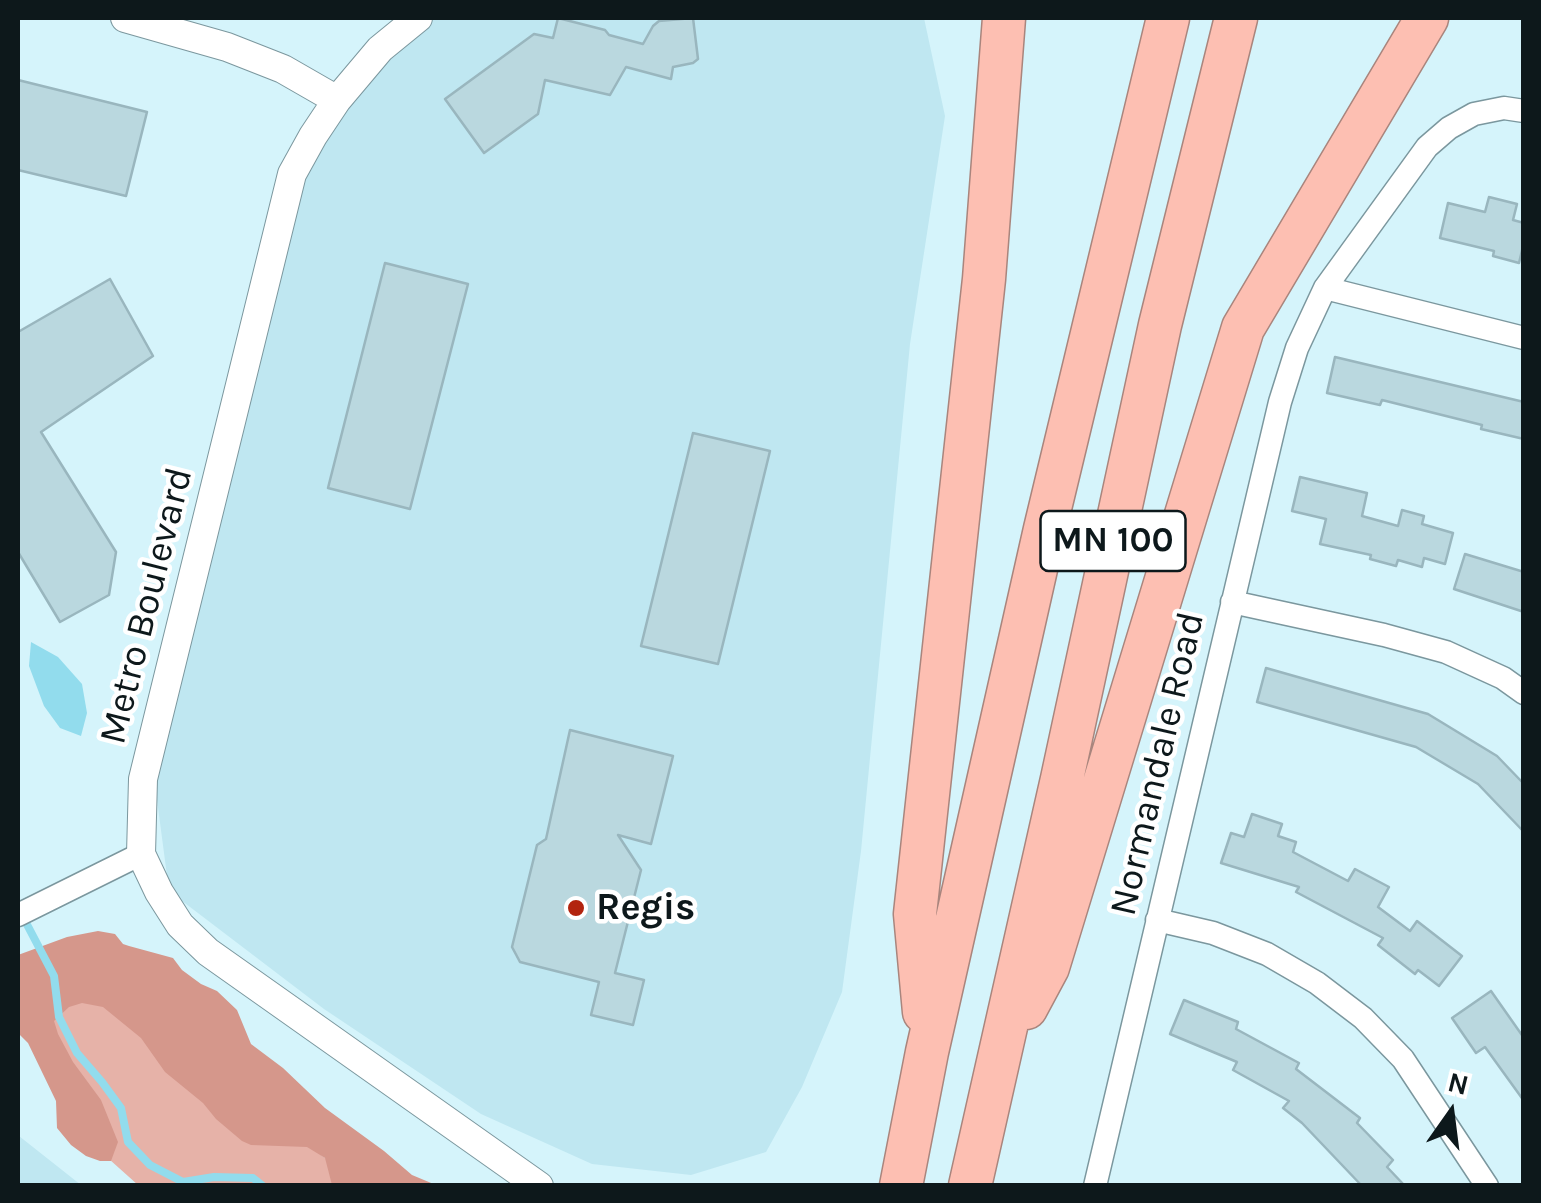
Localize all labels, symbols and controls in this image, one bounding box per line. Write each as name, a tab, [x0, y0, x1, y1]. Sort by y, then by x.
street label: Metro Boulevard	[91, 463, 203, 749]
road number: MN 100	[1040, 511, 1186, 571]
street label: Normandale Road	[1101, 608, 1215, 920]
place label: Regis	[596, 885, 695, 931]
marker: Regis	[565, 897, 587, 919]
north arrow	[1401, 1063, 1501, 1163]
text: N	[1445, 1065, 1472, 1102]

